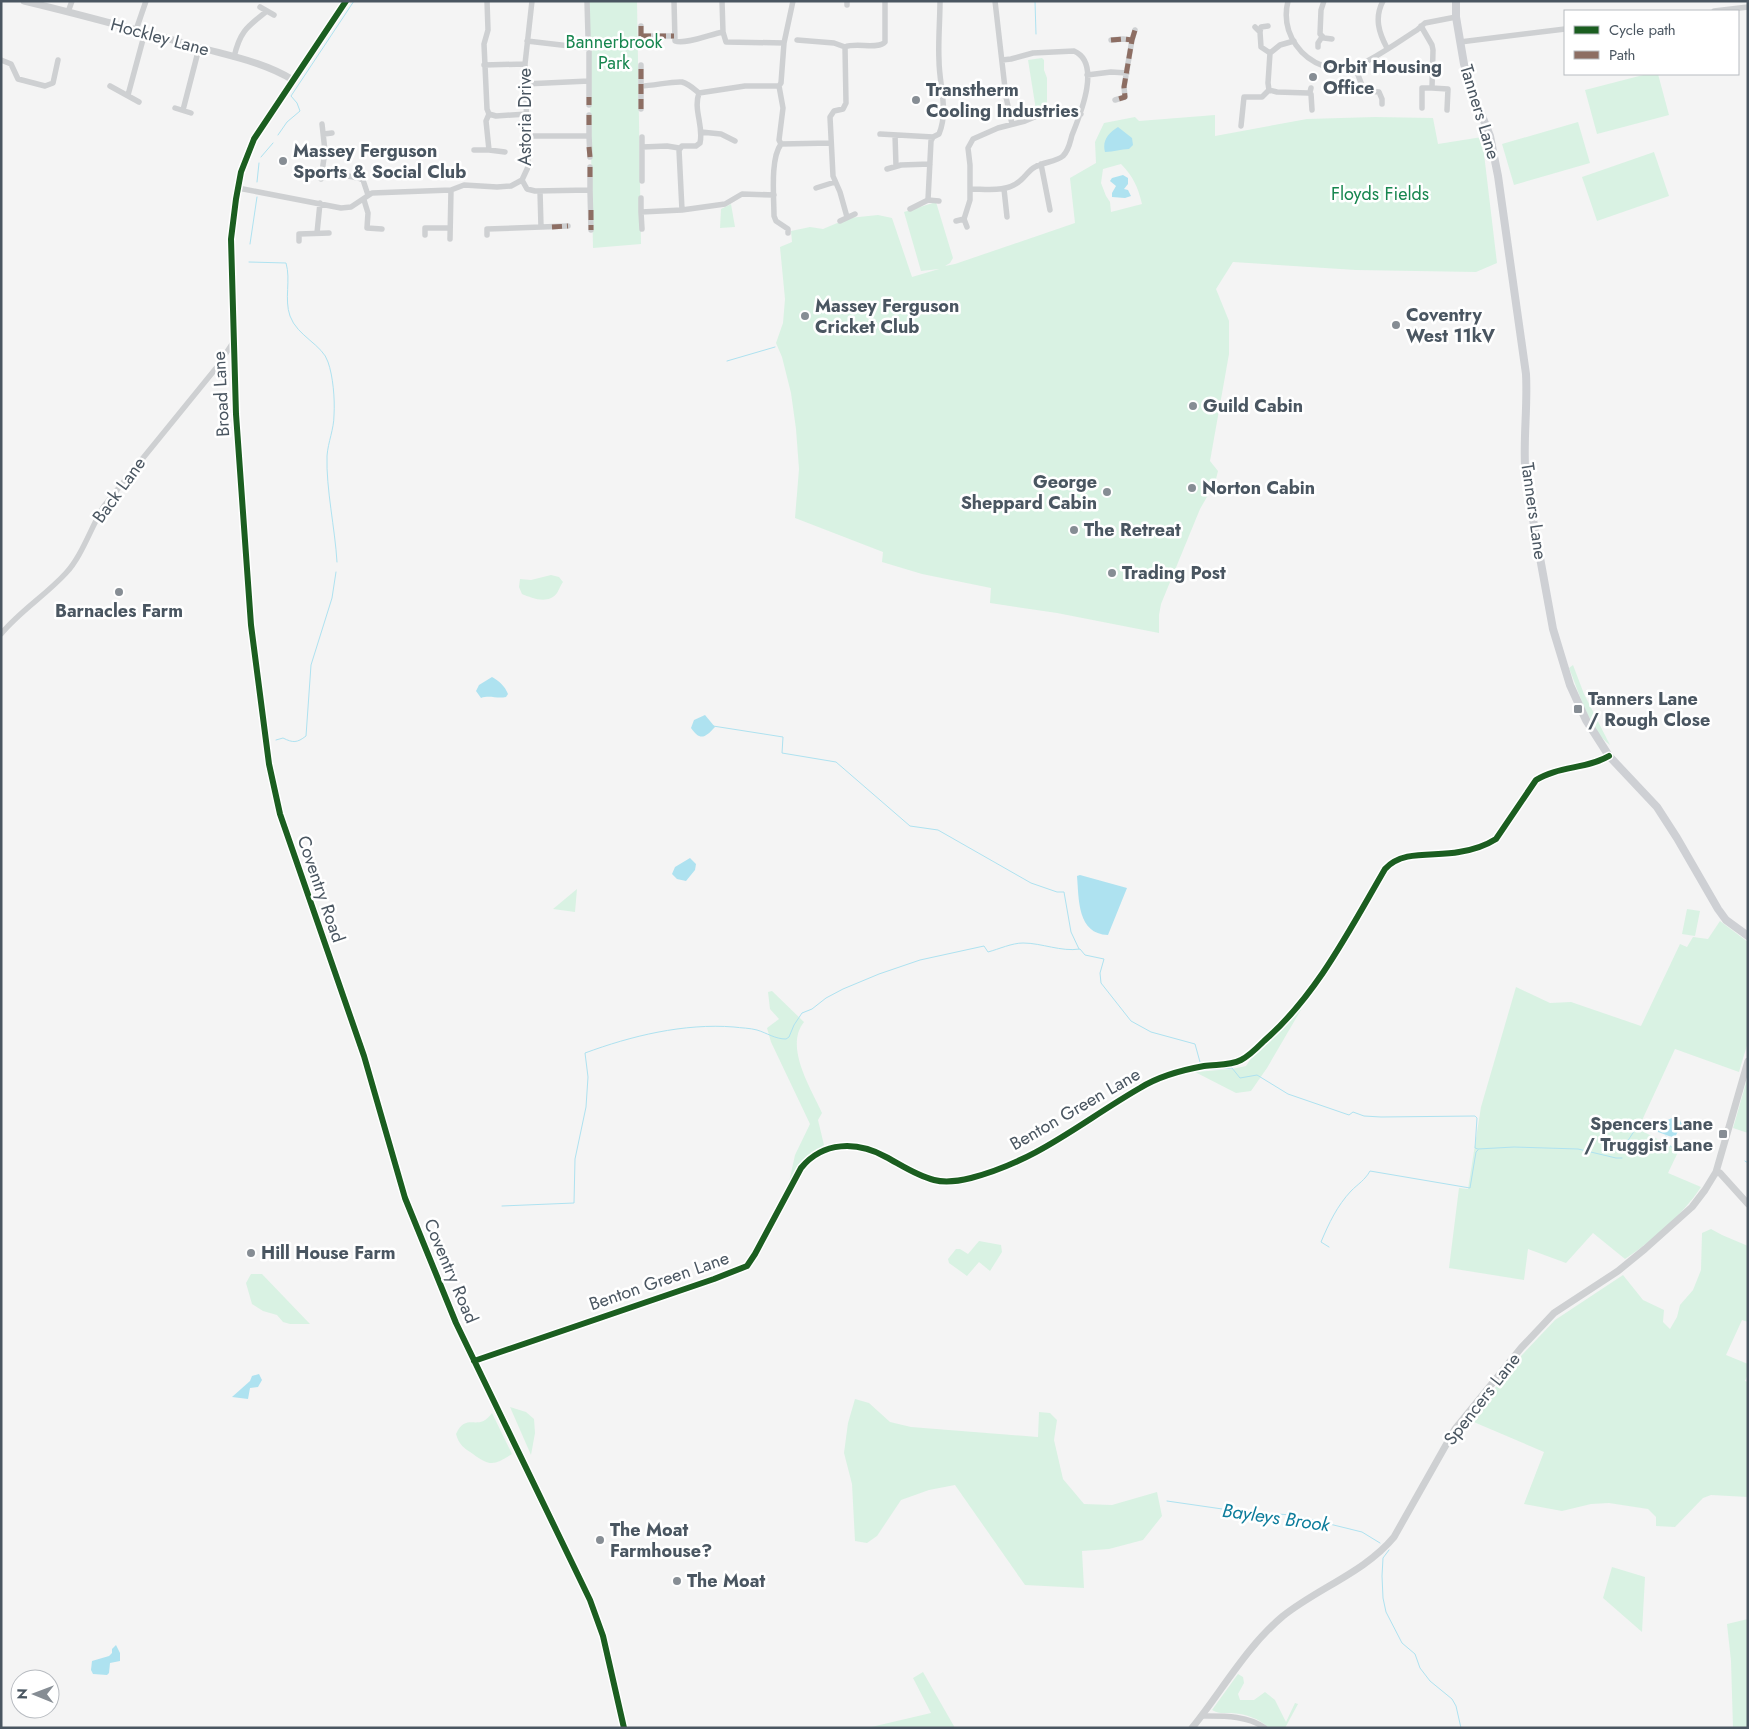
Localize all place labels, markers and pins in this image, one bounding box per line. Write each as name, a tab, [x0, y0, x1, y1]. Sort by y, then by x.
place label: Orbit Housing Office	[1323, 54, 1442, 101]
marker: Orbit Housing Office	[1307, 71, 1319, 83]
place label: Transtherm Cooling Industries	[926, 77, 1079, 124]
marker: Transtherm Cooling Industries	[910, 94, 922, 106]
place label: Massey Ferguson Sports & Social Club	[293, 138, 466, 185]
marker: Massey Ferguson Sports & Social Club	[277, 155, 289, 167]
place label: Massey Ferguson Cricket Club	[815, 293, 959, 340]
place label: Coventry West 11kV	[1406, 302, 1496, 349]
marker: Massey Ferguson Cricket Club	[799, 310, 811, 322]
marker: Coventry West 11kV	[1390, 319, 1402, 331]
place label: Guild Cabin	[1203, 393, 1303, 419]
marker: Guild Cabin	[1187, 400, 1199, 412]
place label: George Sheppard Cabin	[961, 469, 1097, 516]
place label: Norton Cabin	[1202, 475, 1315, 501]
marker: Norton Cabin	[1186, 482, 1198, 494]
marker: George Sheppard Cabin	[1101, 486, 1113, 498]
place label: The Retreat	[1084, 517, 1181, 543]
marker: The Retreat	[1068, 524, 1080, 536]
place label: Trading Post	[1122, 560, 1226, 586]
marker: Trading Post	[1106, 567, 1118, 579]
marker: Barnacles Farm	[113, 586, 125, 598]
place label: Barnacles Farm	[55, 598, 183, 624]
place label: Tanners Lane / Rough Close	[1588, 686, 1710, 733]
marker: Tanners Lane / Rough Close	[1572, 703, 1584, 715]
place label: Spencers Lane / Truggist Lane	[1584, 1111, 1713, 1158]
marker: Spencers Lane / Truggist Lane	[1717, 1128, 1729, 1140]
place label: Hill House Farm	[261, 1240, 396, 1266]
marker: Hill House Farm	[245, 1247, 257, 1259]
place label: The Moat Farmhouse?	[610, 1517, 712, 1564]
marker: The Moat Farmhouse?	[594, 1534, 606, 1546]
place label: The Moat	[687, 1568, 765, 1594]
marker: The Moat	[671, 1575, 683, 1587]

